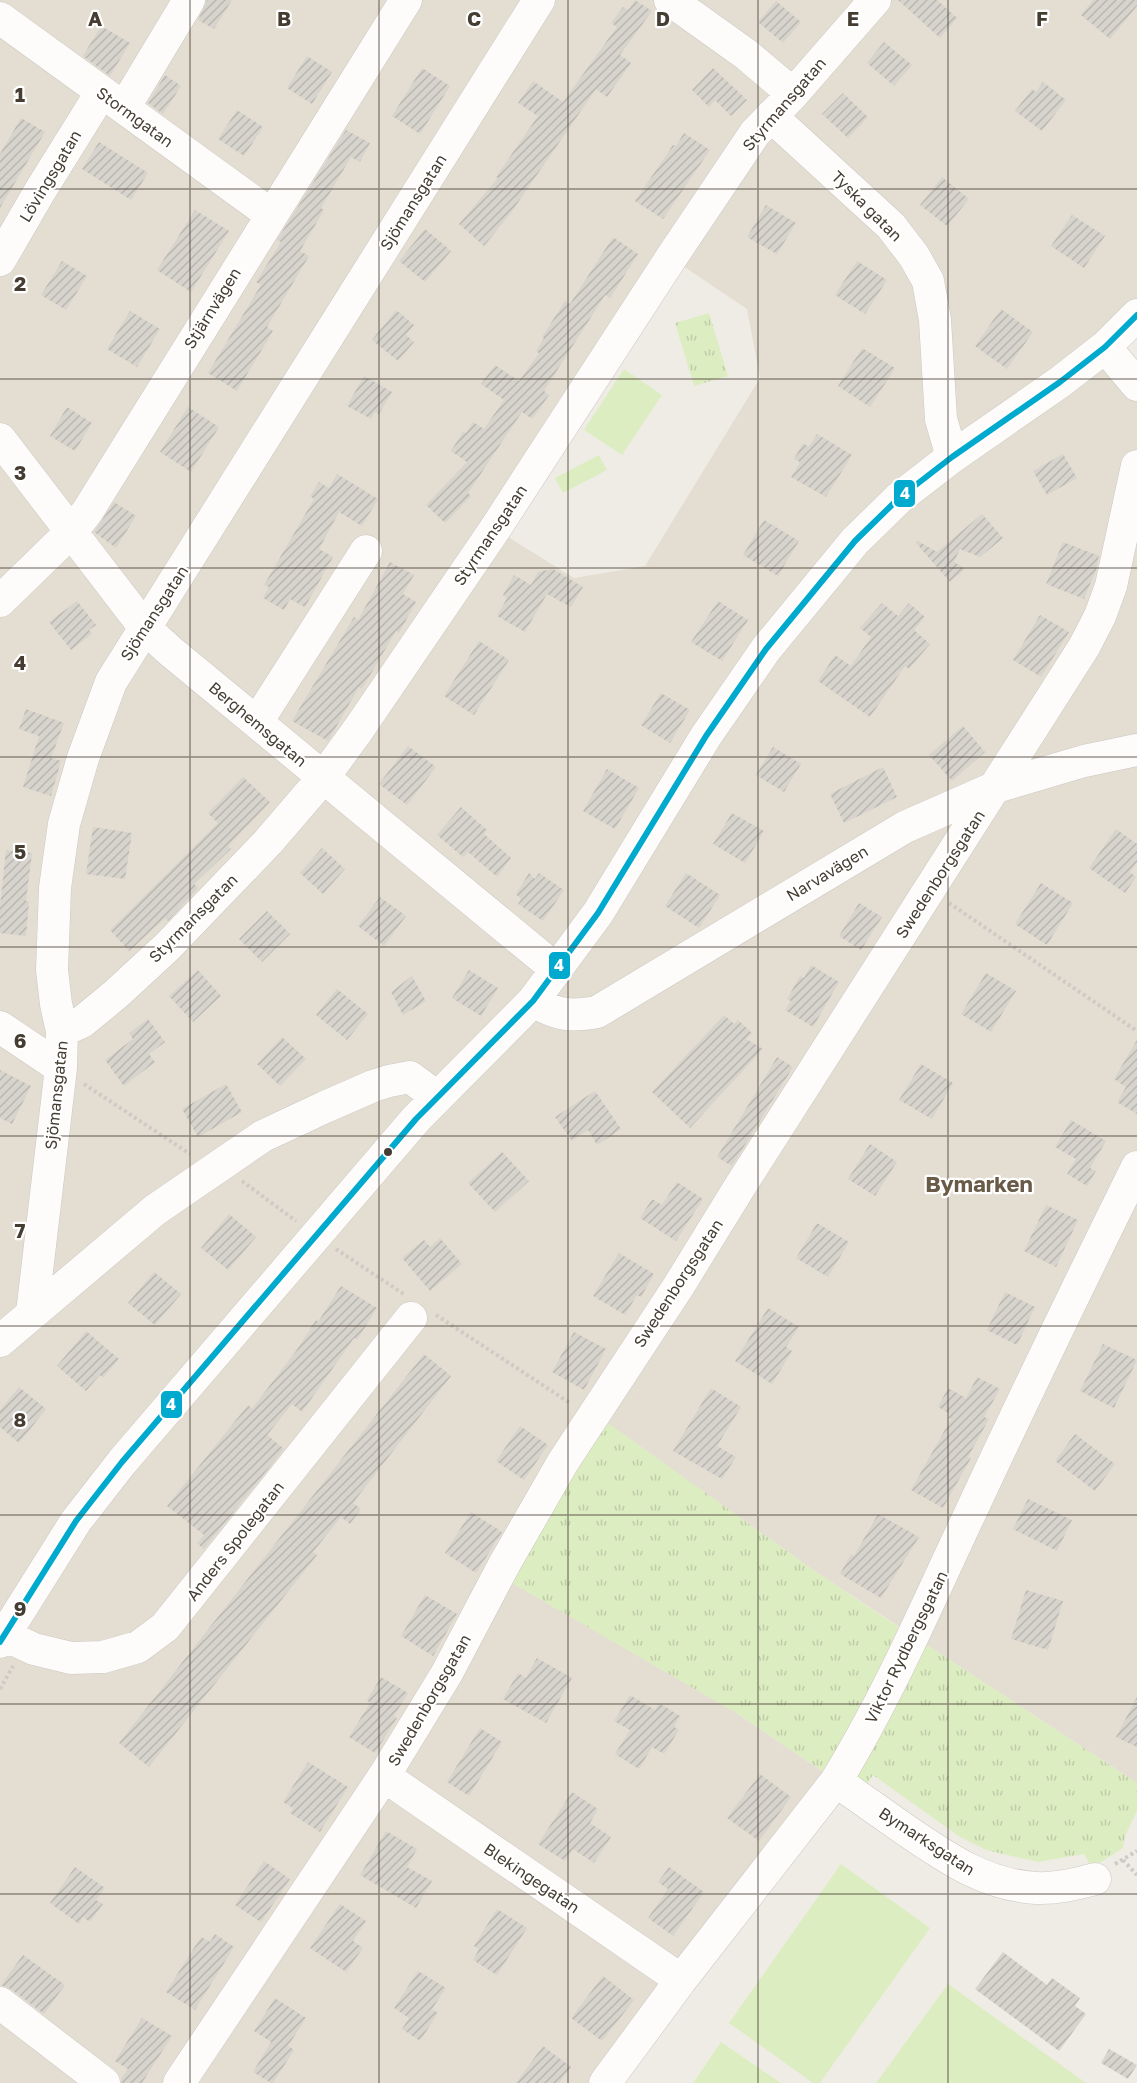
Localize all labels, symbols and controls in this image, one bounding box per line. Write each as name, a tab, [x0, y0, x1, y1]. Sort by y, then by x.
text: A	[88, 6, 102, 30]
text: B	[277, 6, 291, 30]
text: C	[467, 6, 481, 30]
text: D	[656, 6, 670, 30]
text: E	[847, 6, 859, 30]
text: F	[1036, 6, 1048, 30]
street label: Styrmansgatan	[738, 53, 830, 155]
text: 1	[15, 82, 25, 106]
street label: Stormgatan	[93, 82, 177, 152]
street label: Lövingsgatan	[15, 126, 85, 226]
street label: Sjömansgatan	[375, 150, 451, 254]
street label: Tyska gatan	[827, 166, 907, 246]
street label: Stjärnvägen	[179, 264, 245, 352]
text: 2	[14, 271, 26, 295]
text: 3	[14, 460, 26, 484]
line badge: 4	[893, 479, 916, 508]
street label: Styrmansgatan	[449, 481, 531, 589]
text: 4	[900, 483, 910, 503]
street label: Sjömansgatan	[116, 562, 192, 664]
text: 4	[14, 650, 26, 674]
street label: Berghemsgatan	[205, 677, 311, 771]
street label: Swedenborgsgatan	[891, 806, 989, 942]
text: 5	[14, 839, 26, 863]
street label: Narvavägen	[783, 841, 871, 905]
street label: Styrmansgatan	[144, 869, 242, 967]
line badge: 4	[548, 951, 571, 980]
text: 4	[554, 955, 564, 975]
text: 6	[14, 1028, 26, 1052]
street label: Sjömansgatan	[40, 1039, 72, 1151]
unlabelled marker	[382, 1146, 394, 1158]
district label: Bymarken	[925, 1170, 1033, 1197]
street label: Swedenborgsgatan	[629, 1215, 727, 1351]
text: 7	[15, 1218, 26, 1242]
line badge: 4	[160, 1390, 183, 1419]
text: 4	[166, 1394, 176, 1414]
text: 8	[14, 1407, 26, 1431]
street label: Anders Spolegatan	[182, 1477, 288, 1605]
street label: Viktor Rydbergsgatan	[860, 1567, 952, 1727]
text: 9	[14, 1596, 26, 1620]
street label: Swedenborgsgatan	[383, 1630, 475, 1770]
street label: Bymarksgatan	[875, 1803, 979, 1879]
street label: Blekingegatan	[480, 1839, 584, 1917]

